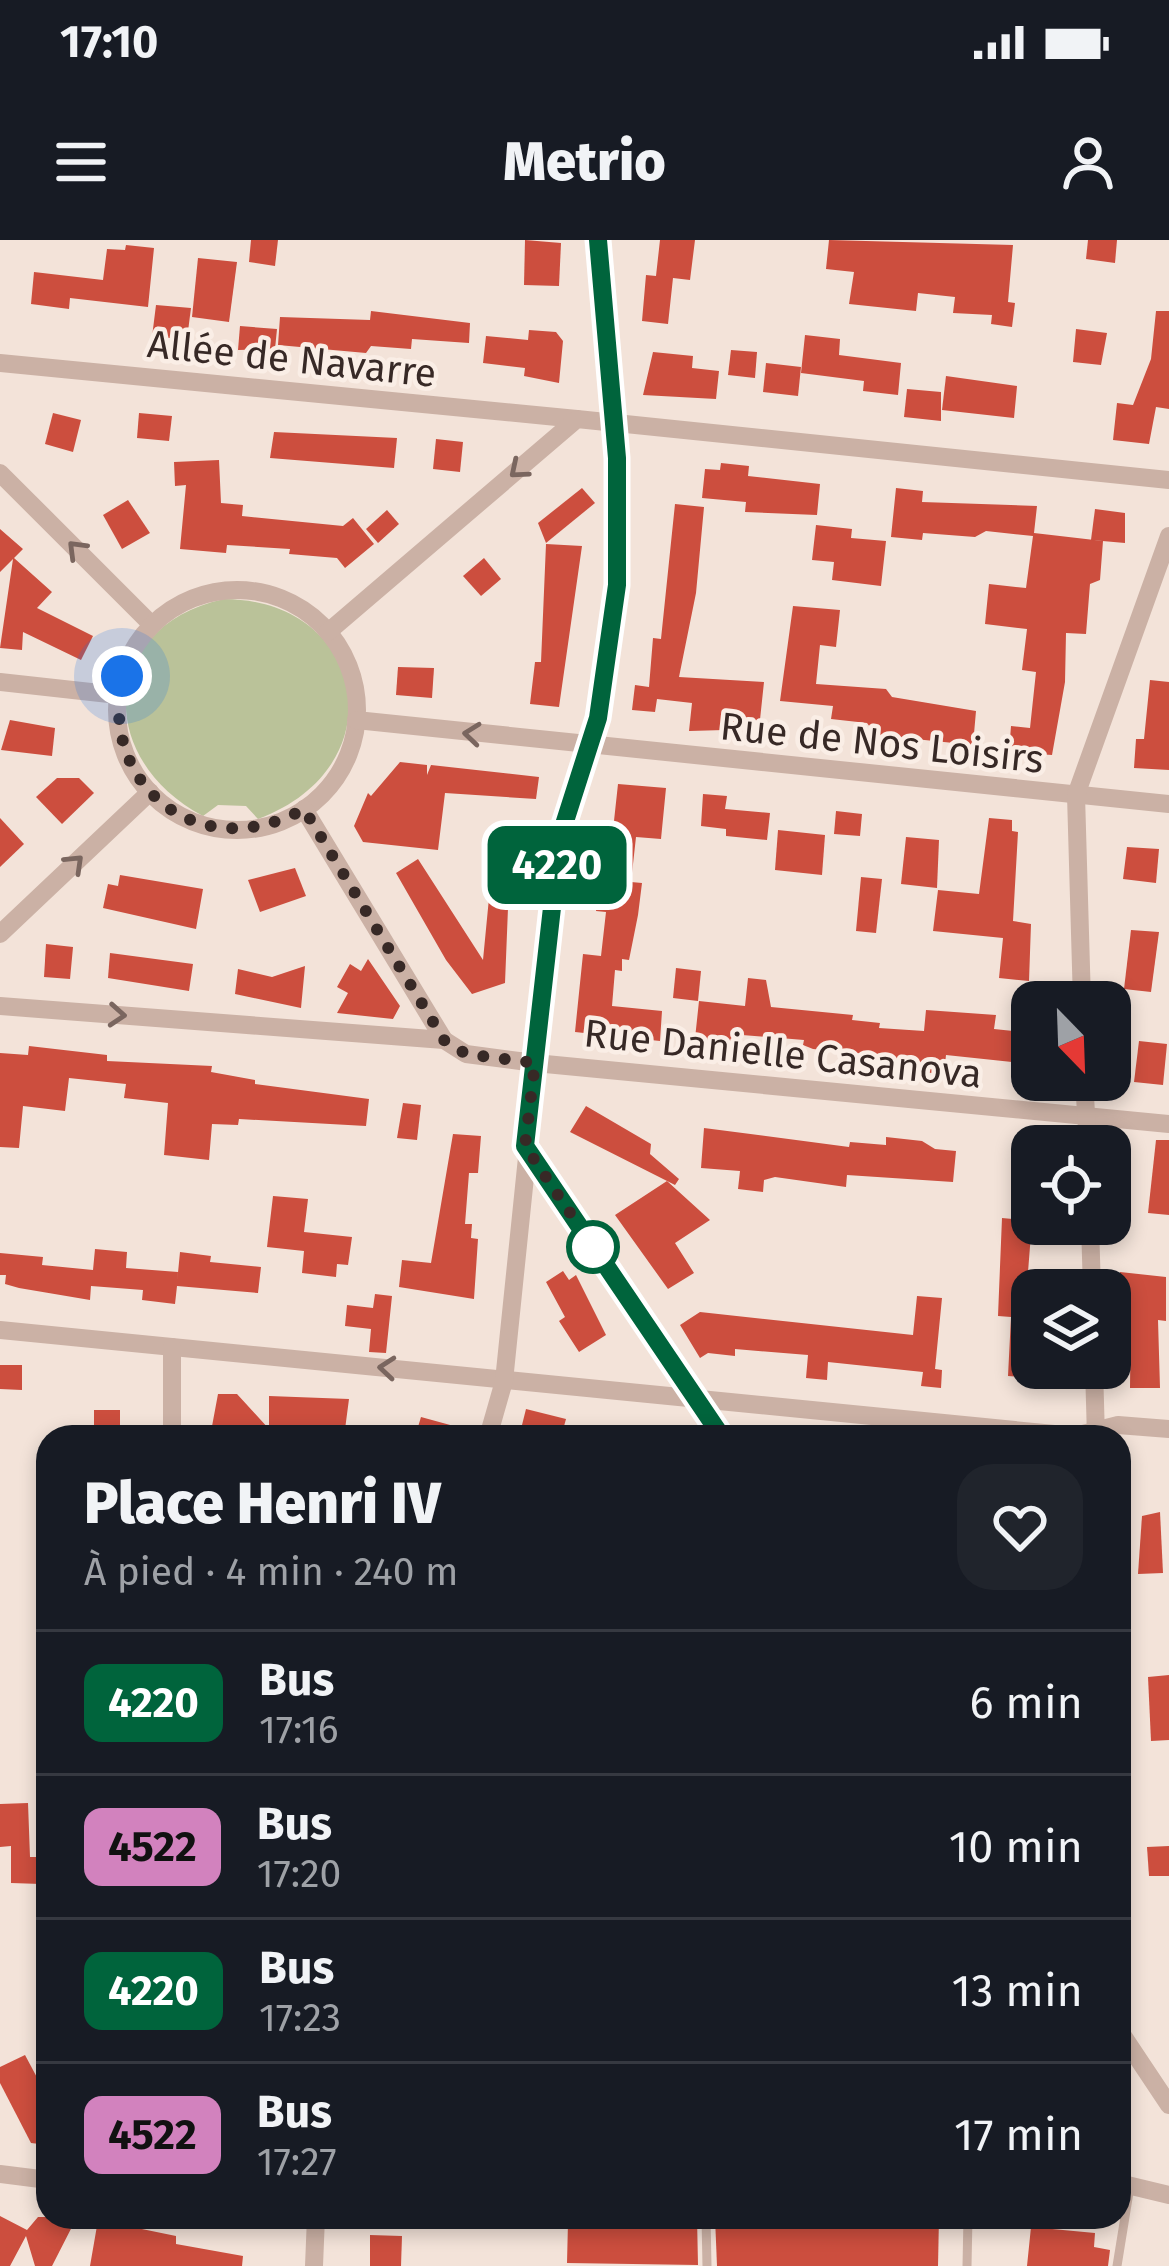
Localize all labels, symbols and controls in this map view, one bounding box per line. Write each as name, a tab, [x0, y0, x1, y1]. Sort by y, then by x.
text: 17:10	[60, 15, 158, 69]
icon: menu	[48, 129, 114, 195]
icon: person	[1055, 129, 1121, 195]
text: Metrio	[503, 130, 666, 194]
street label: Allée de Navarre	[145, 321, 439, 397]
one-way arrow	[510, 456, 532, 478]
one-way arrow	[68, 541, 90, 563]
your location	[92, 646, 152, 706]
street label: Rue de Nos Loisirs	[718, 703, 1046, 783]
one-way arrow	[462, 722, 481, 747]
line badge: 4220	[473, 826, 641, 904]
text: 4220	[512, 840, 602, 890]
one-way arrow	[61, 855, 83, 877]
north arrow	[1011, 981, 1131, 1101]
map controls	[1011, 981, 1131, 1389]
one-way arrow	[108, 1002, 127, 1028]
street label: Rue Danielle Casanova	[582, 1010, 984, 1098]
button: locate	[1011, 1125, 1131, 1245]
unlabelled marker	[568, 1222, 618, 1272]
button: layers	[1011, 1269, 1131, 1389]
one-way arrow	[378, 1356, 397, 1381]
button: heart	[957, 1464, 1083, 1590]
text: Place Henri IV	[84, 1470, 441, 1538]
text: À pied · 4 min · 240 m	[84, 1549, 458, 1595]
text: Bus	[259, 1653, 334, 1707]
text: 6 min	[969, 1676, 1083, 1730]
text: 4220	[108, 1678, 199, 1728]
text: 17:16	[259, 1707, 339, 1753]
text: Bus	[257, 1797, 332, 1851]
text: 10 min	[949, 1820, 1083, 1874]
text: 4522	[108, 1822, 197, 1872]
text: 17:20	[257, 1851, 341, 1897]
text: Bus	[259, 1941, 334, 1995]
text: 13 min	[952, 1964, 1083, 2018]
text: 4220	[108, 1966, 199, 2016]
text: 17:23	[259, 1995, 341, 2041]
text: Bus	[257, 2085, 332, 2139]
text: 17 min	[954, 2108, 1083, 2162]
text: 4522	[108, 2110, 197, 2160]
text: 17:27	[257, 2139, 336, 2185]

